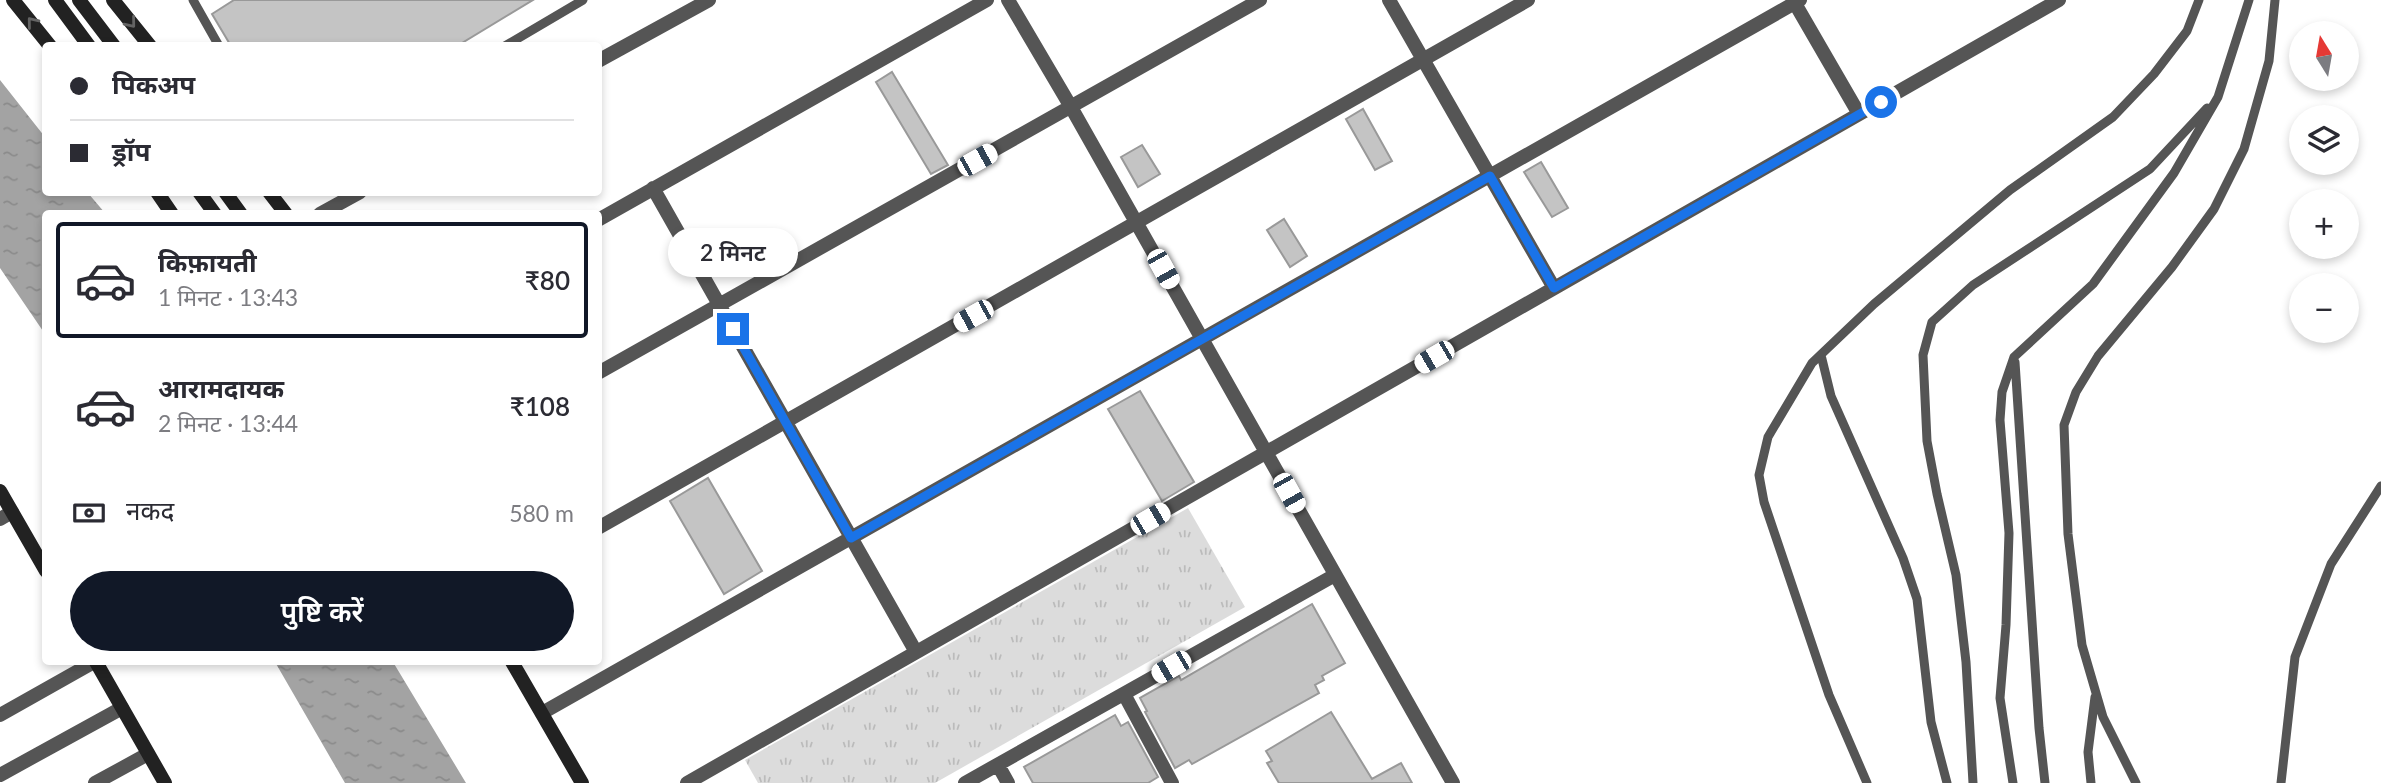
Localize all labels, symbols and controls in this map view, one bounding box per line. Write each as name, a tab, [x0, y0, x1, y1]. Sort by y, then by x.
one-way arrow	[123, 14, 135, 27]
one-way arrow	[28, 18, 41, 30]
north arrow	[2289, 21, 2359, 91]
map controls	[2289, 21, 2359, 343]
text: पिकअप	[112, 68, 195, 100]
route start	[1865, 86, 1897, 118]
button: layers	[2289, 105, 2359, 175]
text: ड्रॉप	[112, 135, 150, 167]
car	[954, 141, 1001, 179]
button: +	[2289, 189, 2359, 259]
callout: 2 मिनट	[668, 228, 798, 276]
text: 2 मिनट	[700, 238, 766, 266]
text: किफ़ायती	[158, 246, 257, 278]
car	[1144, 246, 1183, 292]
icon: car	[74, 249, 137, 312]
text: ₹80	[525, 264, 570, 296]
button: −	[2289, 273, 2359, 343]
text: 1 मिनट · 13:43	[158, 283, 298, 311]
car	[950, 297, 997, 335]
route end	[717, 313, 749, 345]
car	[1411, 337, 1458, 377]
text: आरामदायक	[158, 372, 284, 404]
icon: car	[74, 375, 137, 438]
text: ₹108	[510, 390, 570, 422]
text: 2 मिनट · 13:44	[158, 409, 298, 437]
car	[1270, 470, 1309, 516]
icon: cash	[70, 494, 108, 532]
text: नकद	[126, 494, 174, 526]
text: 580 m	[509, 499, 574, 527]
car	[1127, 499, 1174, 539]
button: पुष्टि करें	[70, 571, 574, 651]
car	[1148, 647, 1195, 687]

